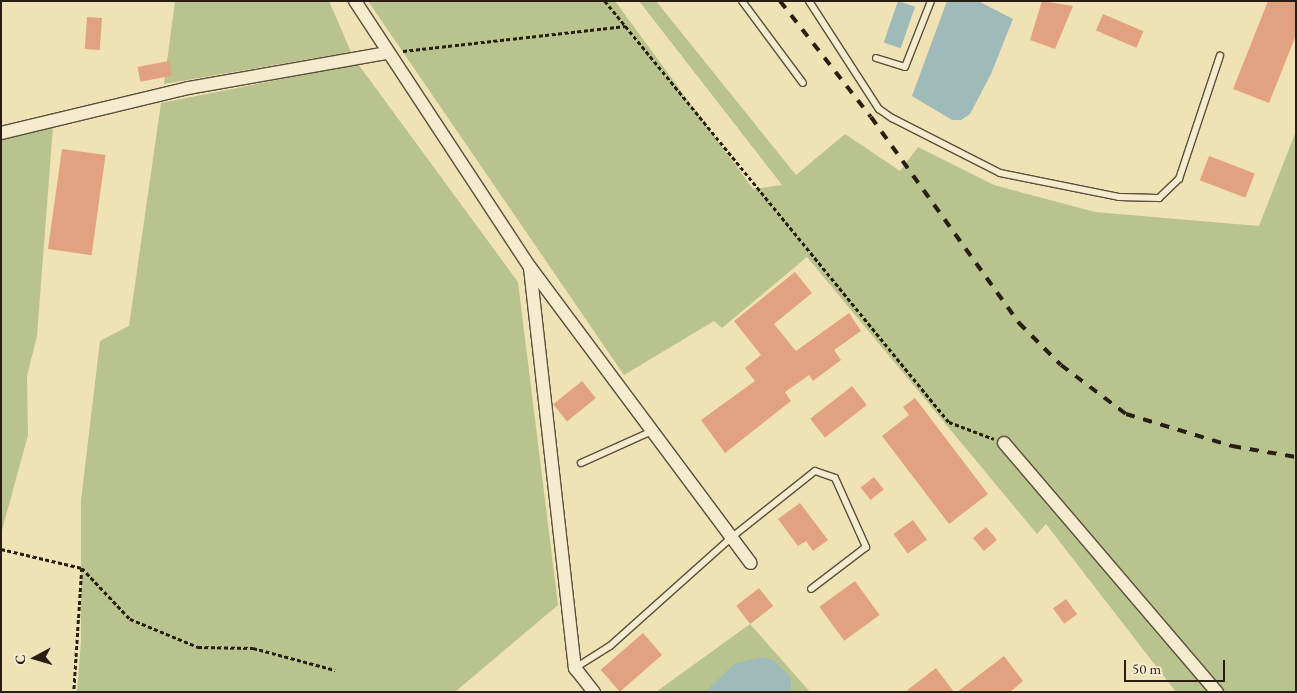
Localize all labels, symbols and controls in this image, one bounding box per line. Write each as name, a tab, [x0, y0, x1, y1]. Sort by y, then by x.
north arrow	[10, 633, 60, 683]
scale bar	[1127, 650, 1228, 682]
text: С	[11, 654, 30, 665]
text: 50 m	[1132, 659, 1161, 678]

